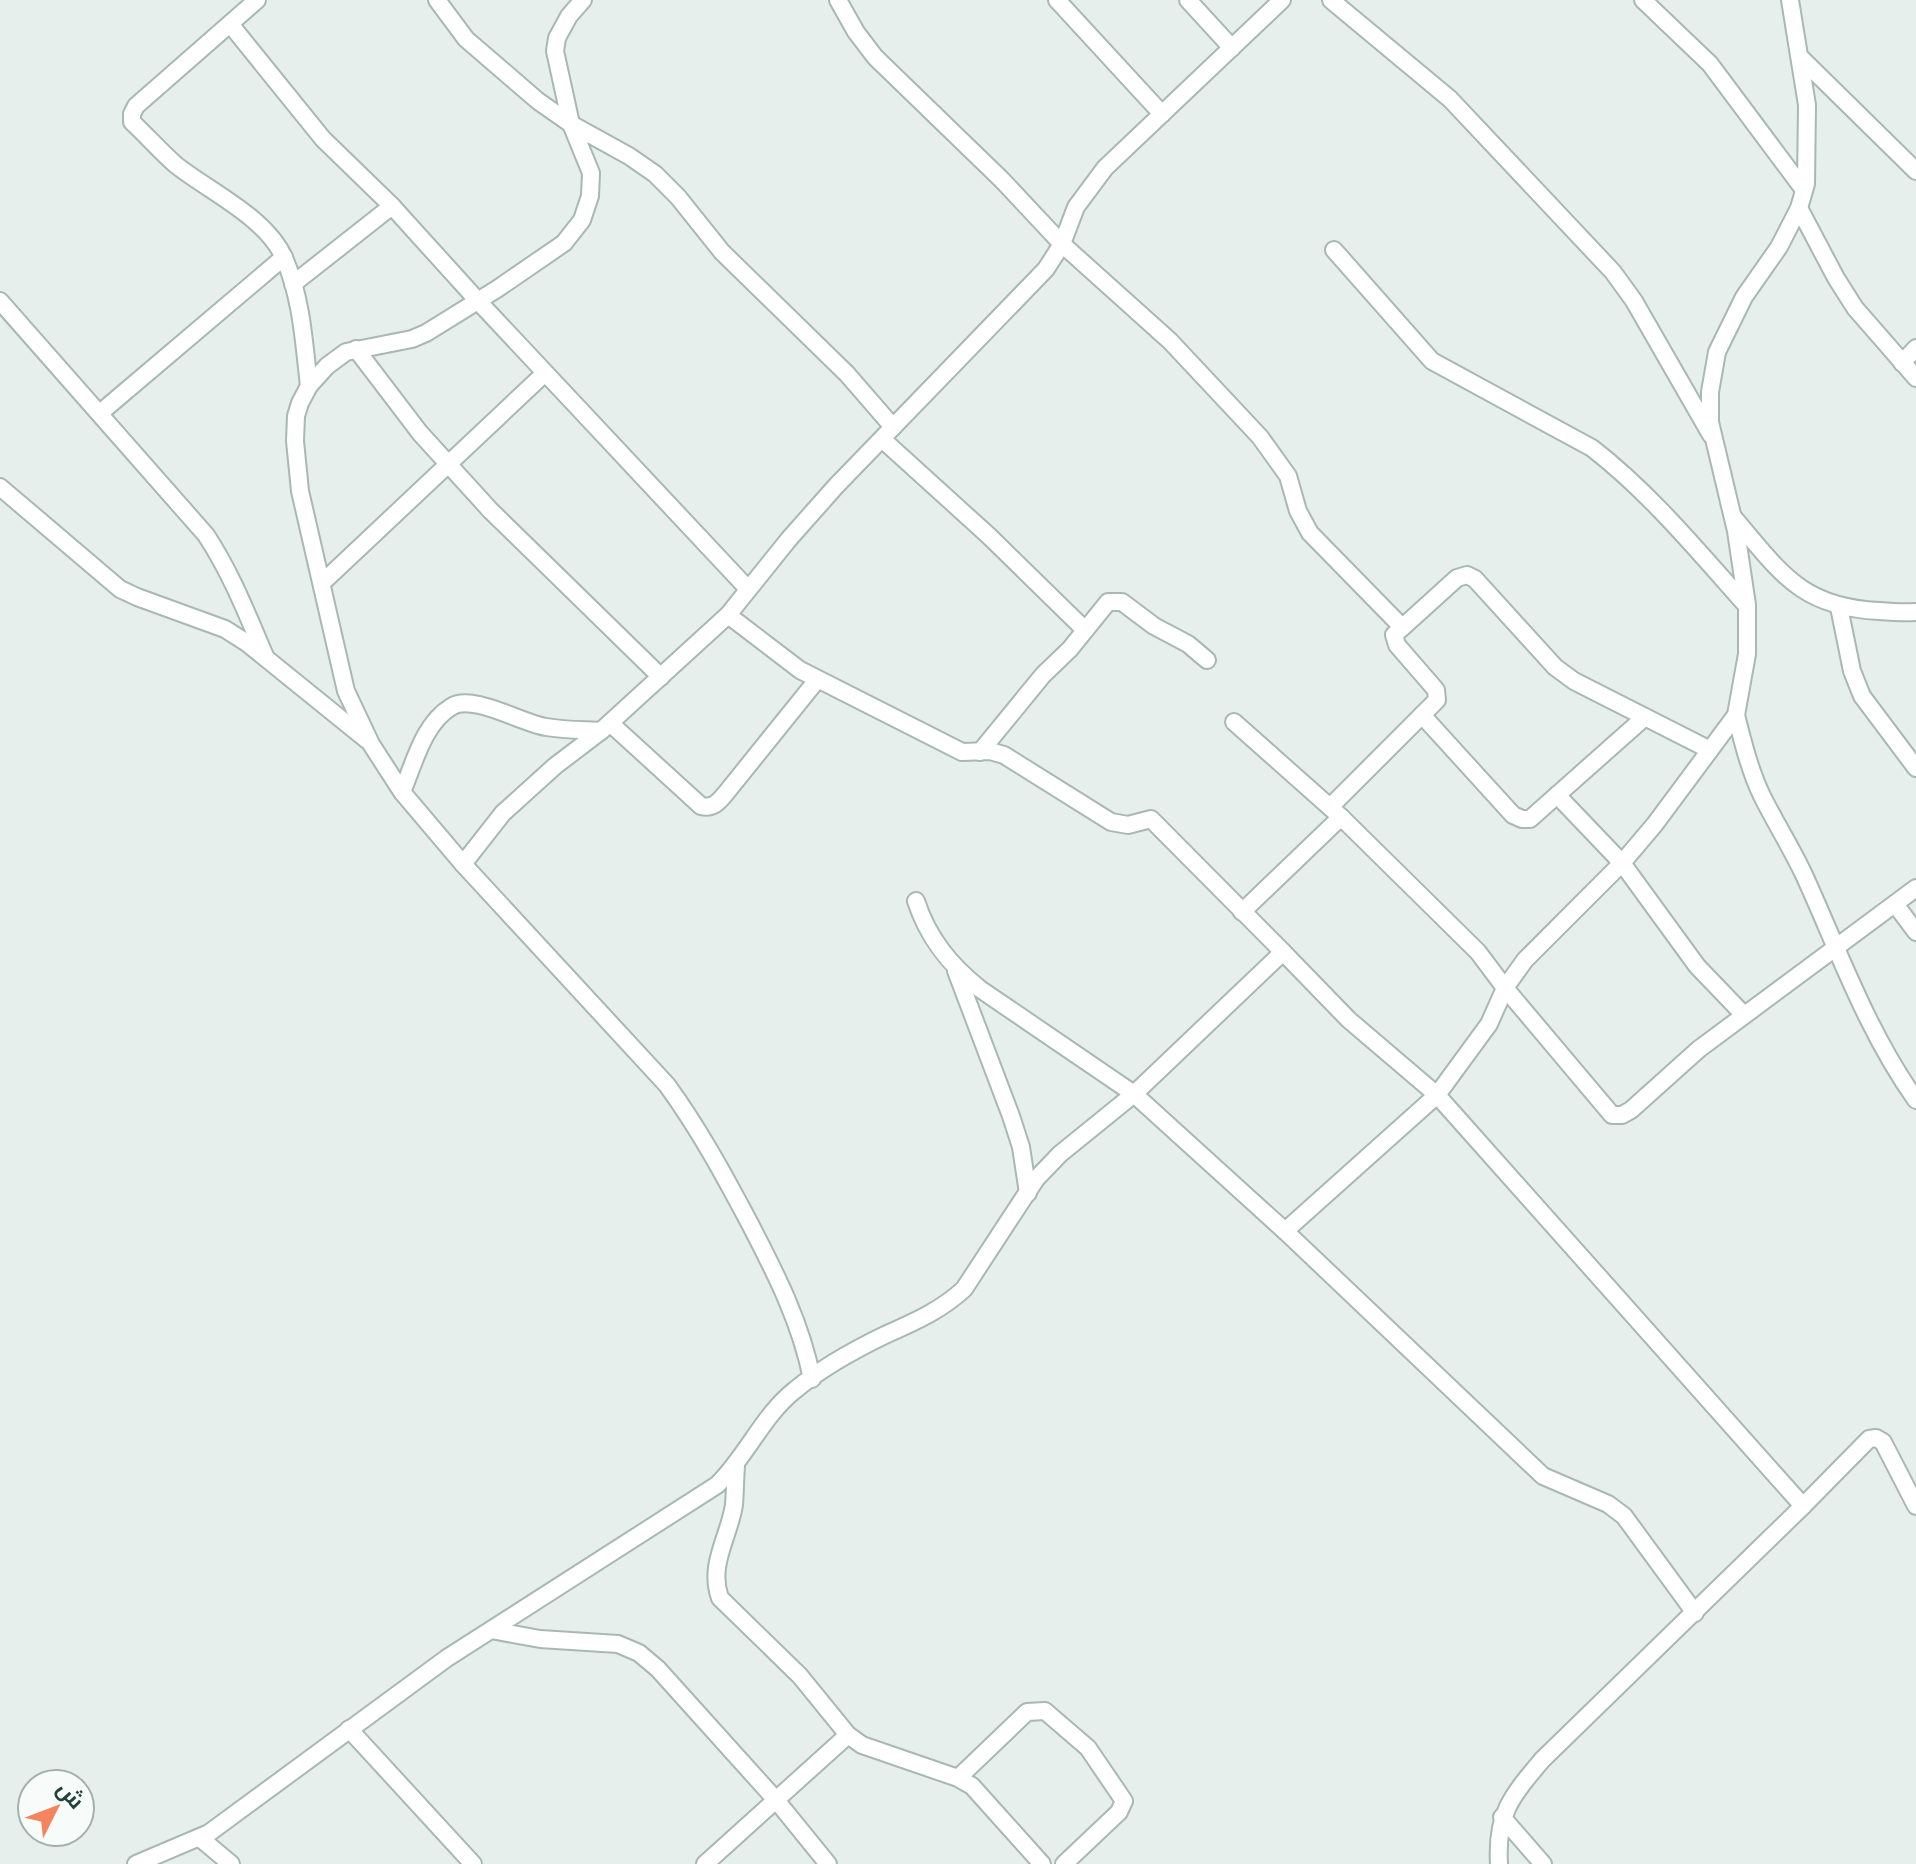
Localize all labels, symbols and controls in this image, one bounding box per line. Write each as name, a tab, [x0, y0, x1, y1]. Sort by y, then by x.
north arrow	[16, 1768, 96, 1848]
text: ش	[51, 1775, 91, 1814]

